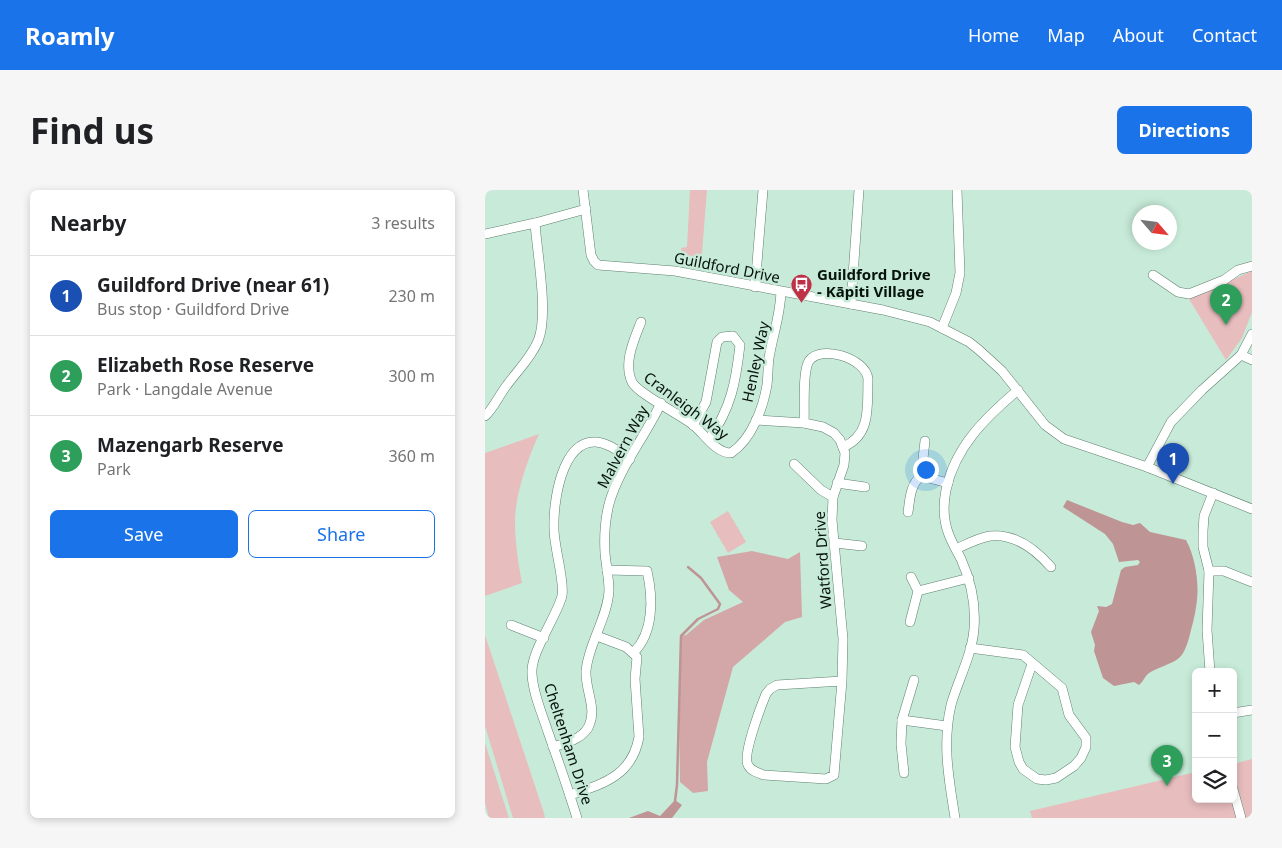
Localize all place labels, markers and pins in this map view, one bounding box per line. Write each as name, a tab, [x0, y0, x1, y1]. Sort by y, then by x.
place label: Guildford Drive - Kāpiti Village	[817, 264, 931, 301]
bus stop icon: Guildford Drive - Kāpiti Village	[789, 272, 813, 303]
pin: 2	[1210, 284, 1242, 325]
pin: 1	[1157, 443, 1189, 484]
pin: 3	[1151, 745, 1183, 786]

